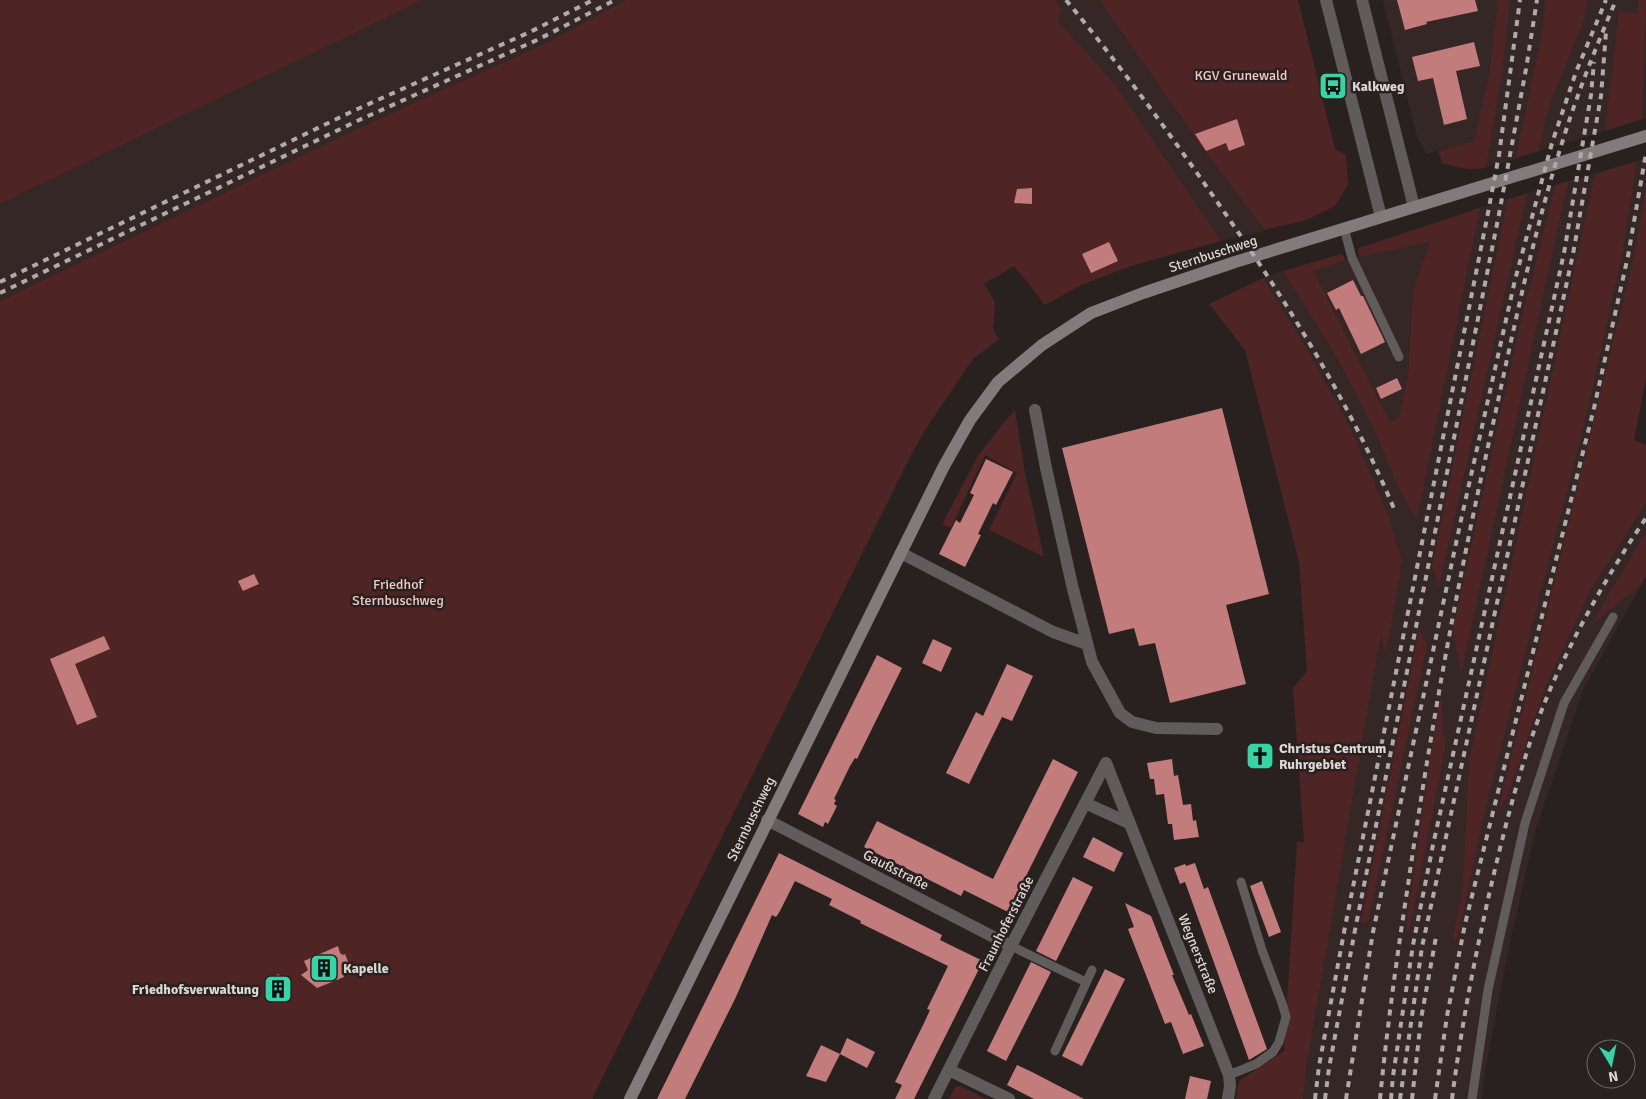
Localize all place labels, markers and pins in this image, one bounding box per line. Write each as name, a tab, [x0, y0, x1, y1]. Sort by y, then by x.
bus stop icon: Kalkweg	[1318, 71, 1348, 101]
place label: Kalkweg	[1352, 78, 1405, 95]
place label: Christus Centrum Ruhrgebiet	[1279, 740, 1386, 773]
church icon: Christus Centrum Ruhrgebiet	[1245, 741, 1275, 771]
building icon: Kapelle	[309, 953, 339, 983]
place label: Kapelle	[343, 960, 389, 977]
building icon: Friedhofsverwaltung	[263, 974, 293, 1004]
place label: Friedhofsverwaltung	[132, 981, 259, 998]

